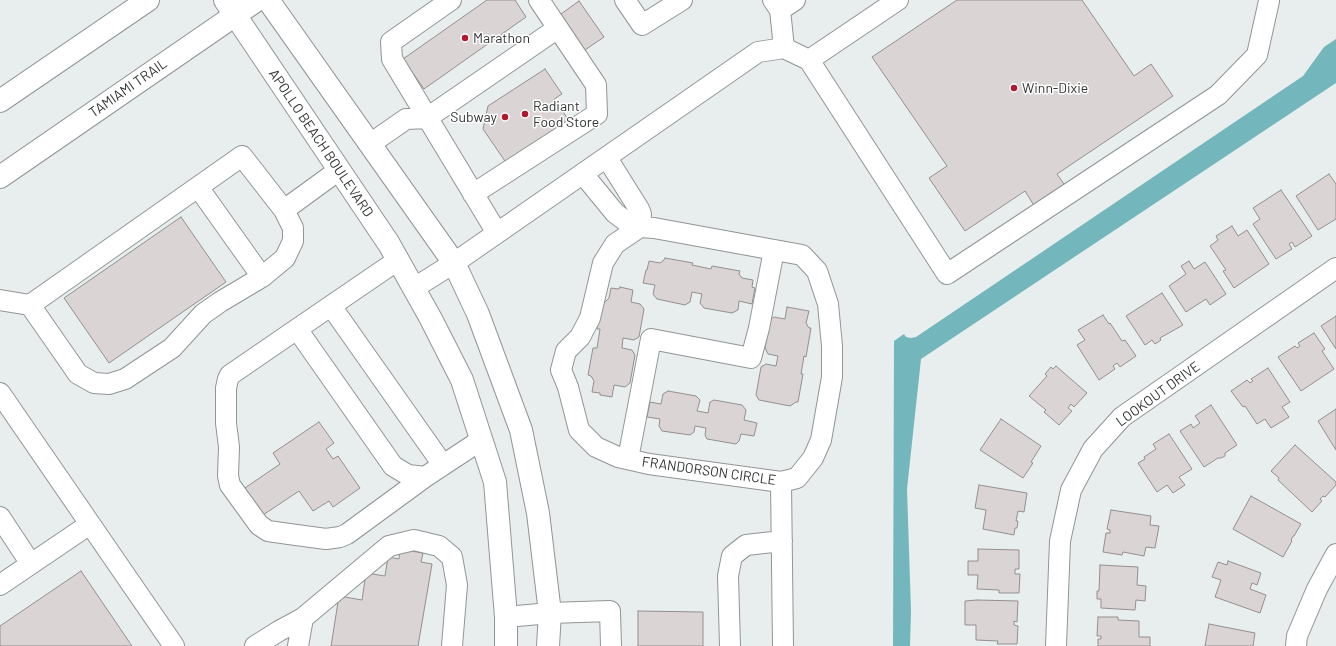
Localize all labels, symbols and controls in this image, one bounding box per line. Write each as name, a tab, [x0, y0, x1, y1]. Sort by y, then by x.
place label: Marathon	[473, 30, 530, 46]
marker: Marathon	[460, 33, 470, 43]
street label: TAMIAMI TRAIL	[86, 55, 170, 121]
street label: APOLLO BEACH BOULEVARD	[265, 66, 377, 220]
place label: Winn-Dixie	[1022, 80, 1088, 96]
marker: Winn-Dixie	[1009, 83, 1019, 93]
place label: Radiant Food Store	[533, 98, 599, 130]
place label: Subway	[450, 109, 497, 125]
marker: Radiant Food Store	[520, 109, 530, 119]
marker: Subway	[500, 112, 510, 122]
street label: LOOKOUT DRIVE	[1113, 358, 1203, 430]
street label: FRANDORSON CIRCLE	[641, 453, 777, 489]

